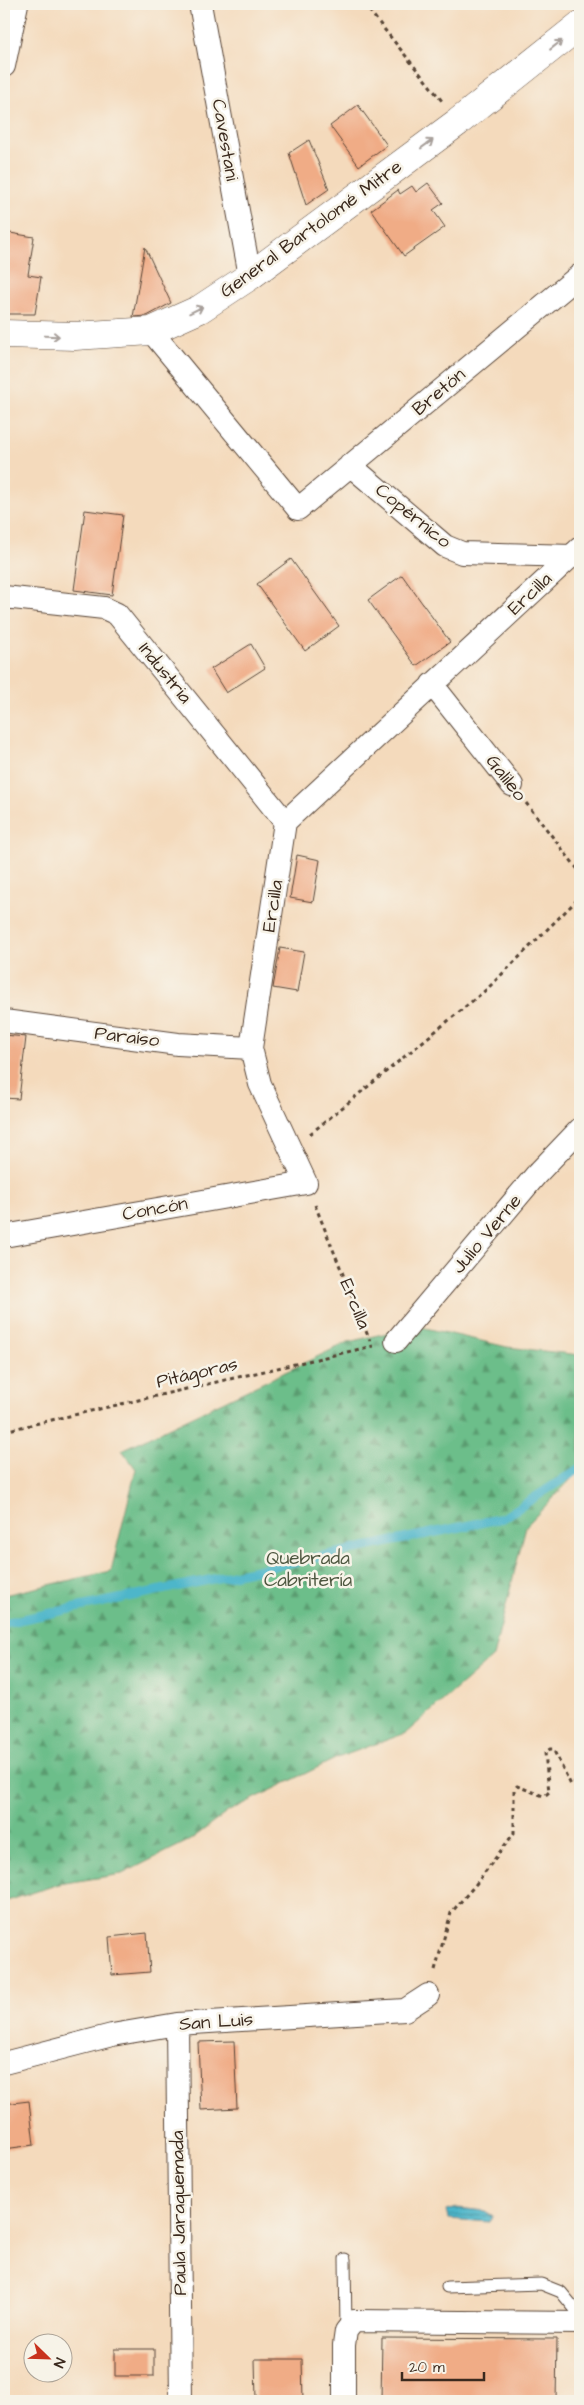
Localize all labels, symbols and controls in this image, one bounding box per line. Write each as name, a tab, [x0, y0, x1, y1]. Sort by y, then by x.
one-way arrow	[549, 39, 562, 50]
street label: Cavestani	[205, 97, 245, 183]
one-way arrow	[420, 139, 433, 150]
street label: General Bartolomé Mitre	[214, 154, 408, 304]
one-way arrow	[188, 305, 203, 315]
one-way arrow	[44, 331, 60, 340]
street label: Bretón	[407, 362, 471, 422]
street label: Copérnico	[369, 477, 457, 555]
street label: Ercilla	[502, 566, 559, 622]
street label: Industria	[132, 637, 198, 710]
street label: Galileo	[479, 749, 533, 807]
street label: Ercilla	[256, 878, 290, 934]
street label: Paraíso	[93, 1020, 161, 1054]
street label: Julio Verne	[446, 1188, 528, 1280]
street label: Concón	[120, 1190, 190, 1228]
street label: Ercilla	[333, 1275, 377, 1334]
street label: Pitágoras	[154, 1351, 240, 1396]
park label: Quebrada Cabritería	[264, 1545, 352, 1594]
street label: San Luis	[178, 2006, 254, 2038]
street label: Paula Jaraquemada	[164, 2130, 194, 2296]
north arrow	[22, 2332, 72, 2382]
scale bar	[402, 2350, 484, 2382]
text: N	[48, 2355, 70, 2371]
text: 20 m	[409, 2357, 445, 2378]

